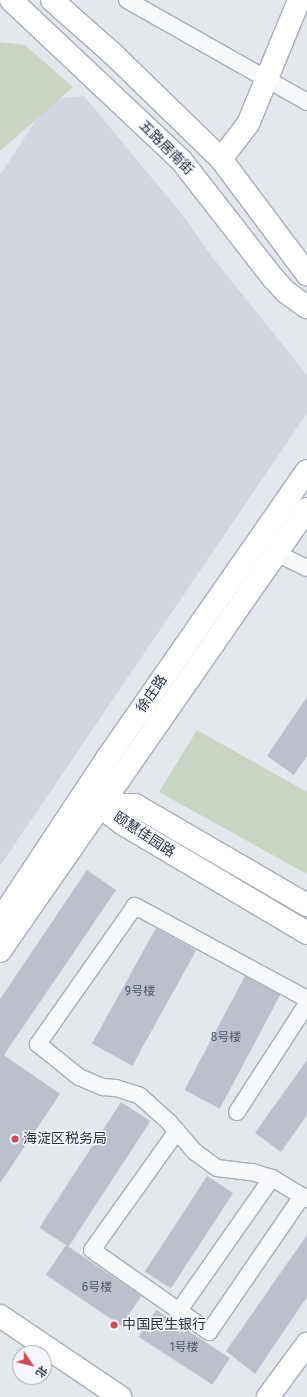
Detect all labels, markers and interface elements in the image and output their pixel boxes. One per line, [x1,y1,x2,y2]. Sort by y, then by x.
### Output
street label: 五路居南街 [135,117,197,179]
street label: 徐庄路 [133,672,171,716]
street label: 颐慧佳园路 [110,809,178,861]
house number: 9号楼 [125,985,155,999]
house number: 8号楼 [211,1031,241,1045]
place label: 海淀区税务局 [23,1131,107,1147]
marker: 海淀区税务局 [10,1134,20,1144]
house number: 6号楼 [82,1281,112,1295]
place label: 中国民生银行 [122,1317,206,1333]
marker: 中国民生银行 [109,1320,119,1330]
house number: 1号楼 [169,1341,199,1355]
north arrow [12,1345,52,1385]
text: 北 [33,1363,50,1380]

